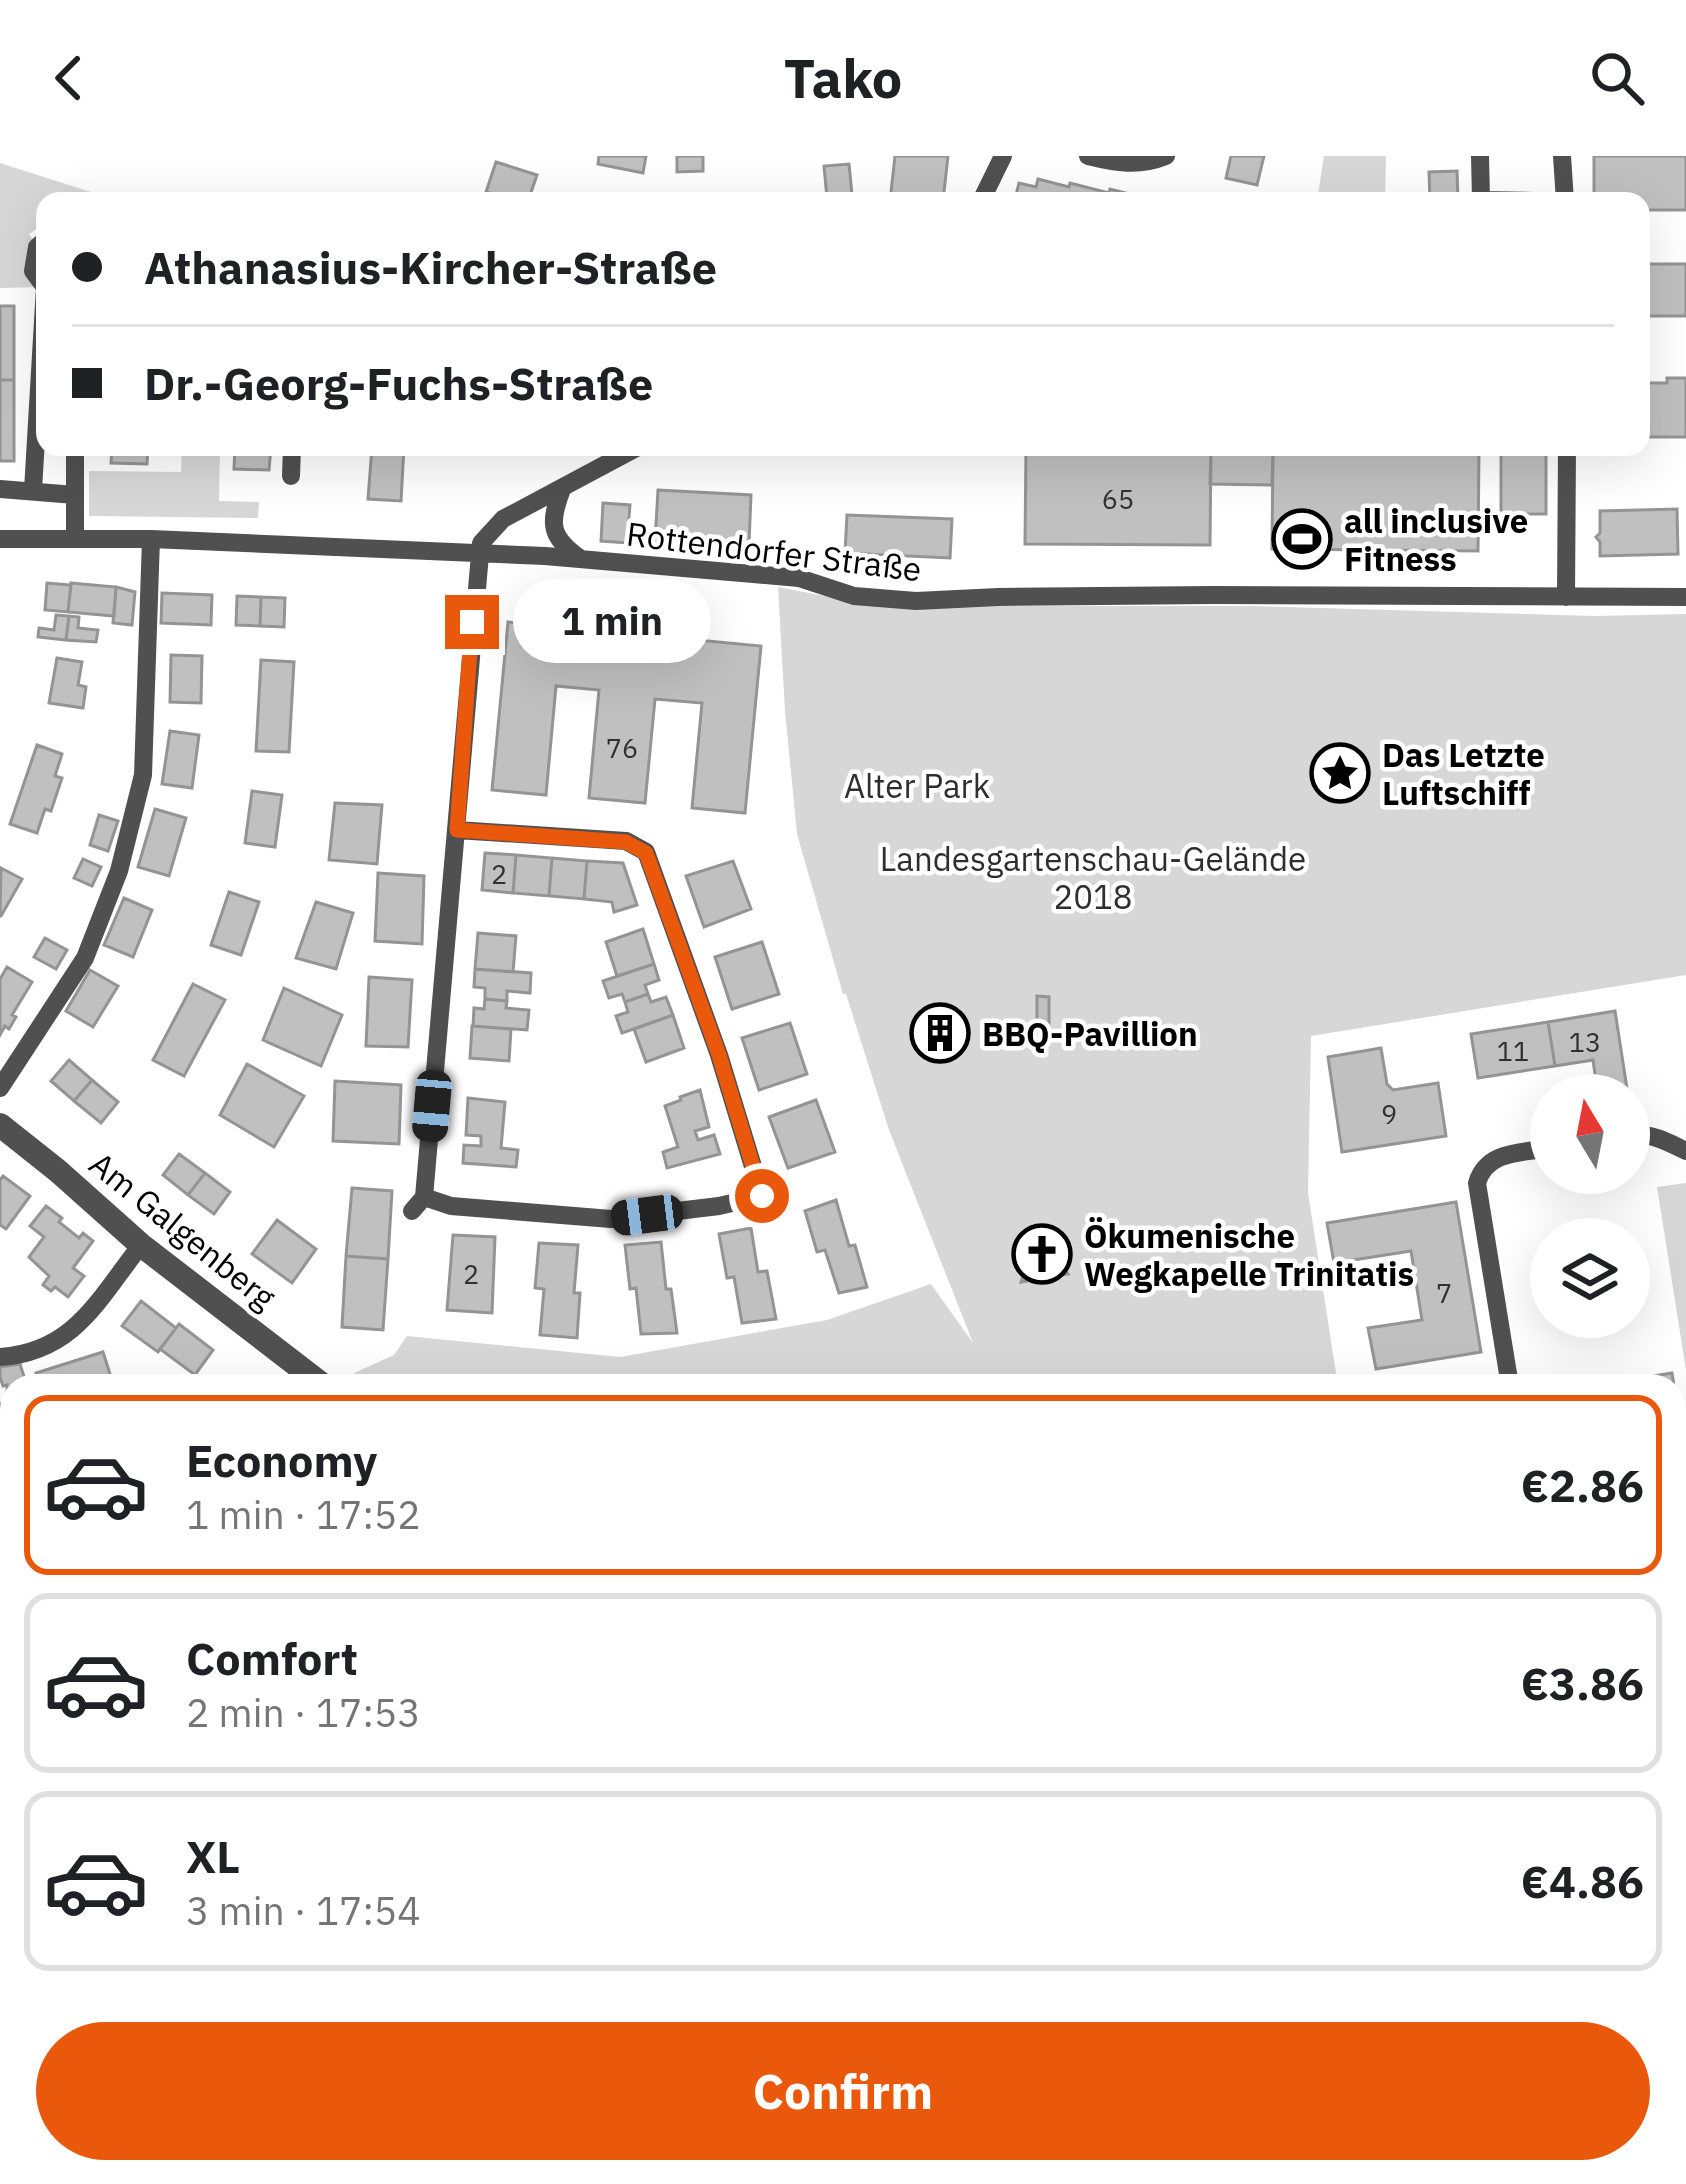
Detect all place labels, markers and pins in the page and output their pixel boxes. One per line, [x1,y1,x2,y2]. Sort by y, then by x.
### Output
place label: all inclusive Fitness [1344,499,1528,580]
sports icon: all inclusive Fitness [1271,508,1333,570]
place label: Das Letzte Luftschiff [1382,733,1545,814]
place icon: Das Letzte Luftschiff [1309,742,1371,804]
building icon: BBQ-Pavillion [909,1002,971,1064]
place label: BBQ-Pavillion [982,1012,1198,1055]
place label: Ökumenische Wegkapelle Trinitatis [1084,1214,1414,1295]
church icon: Ökumenische Wegkapelle Trinitatis [1011,1223,1073,1285]

